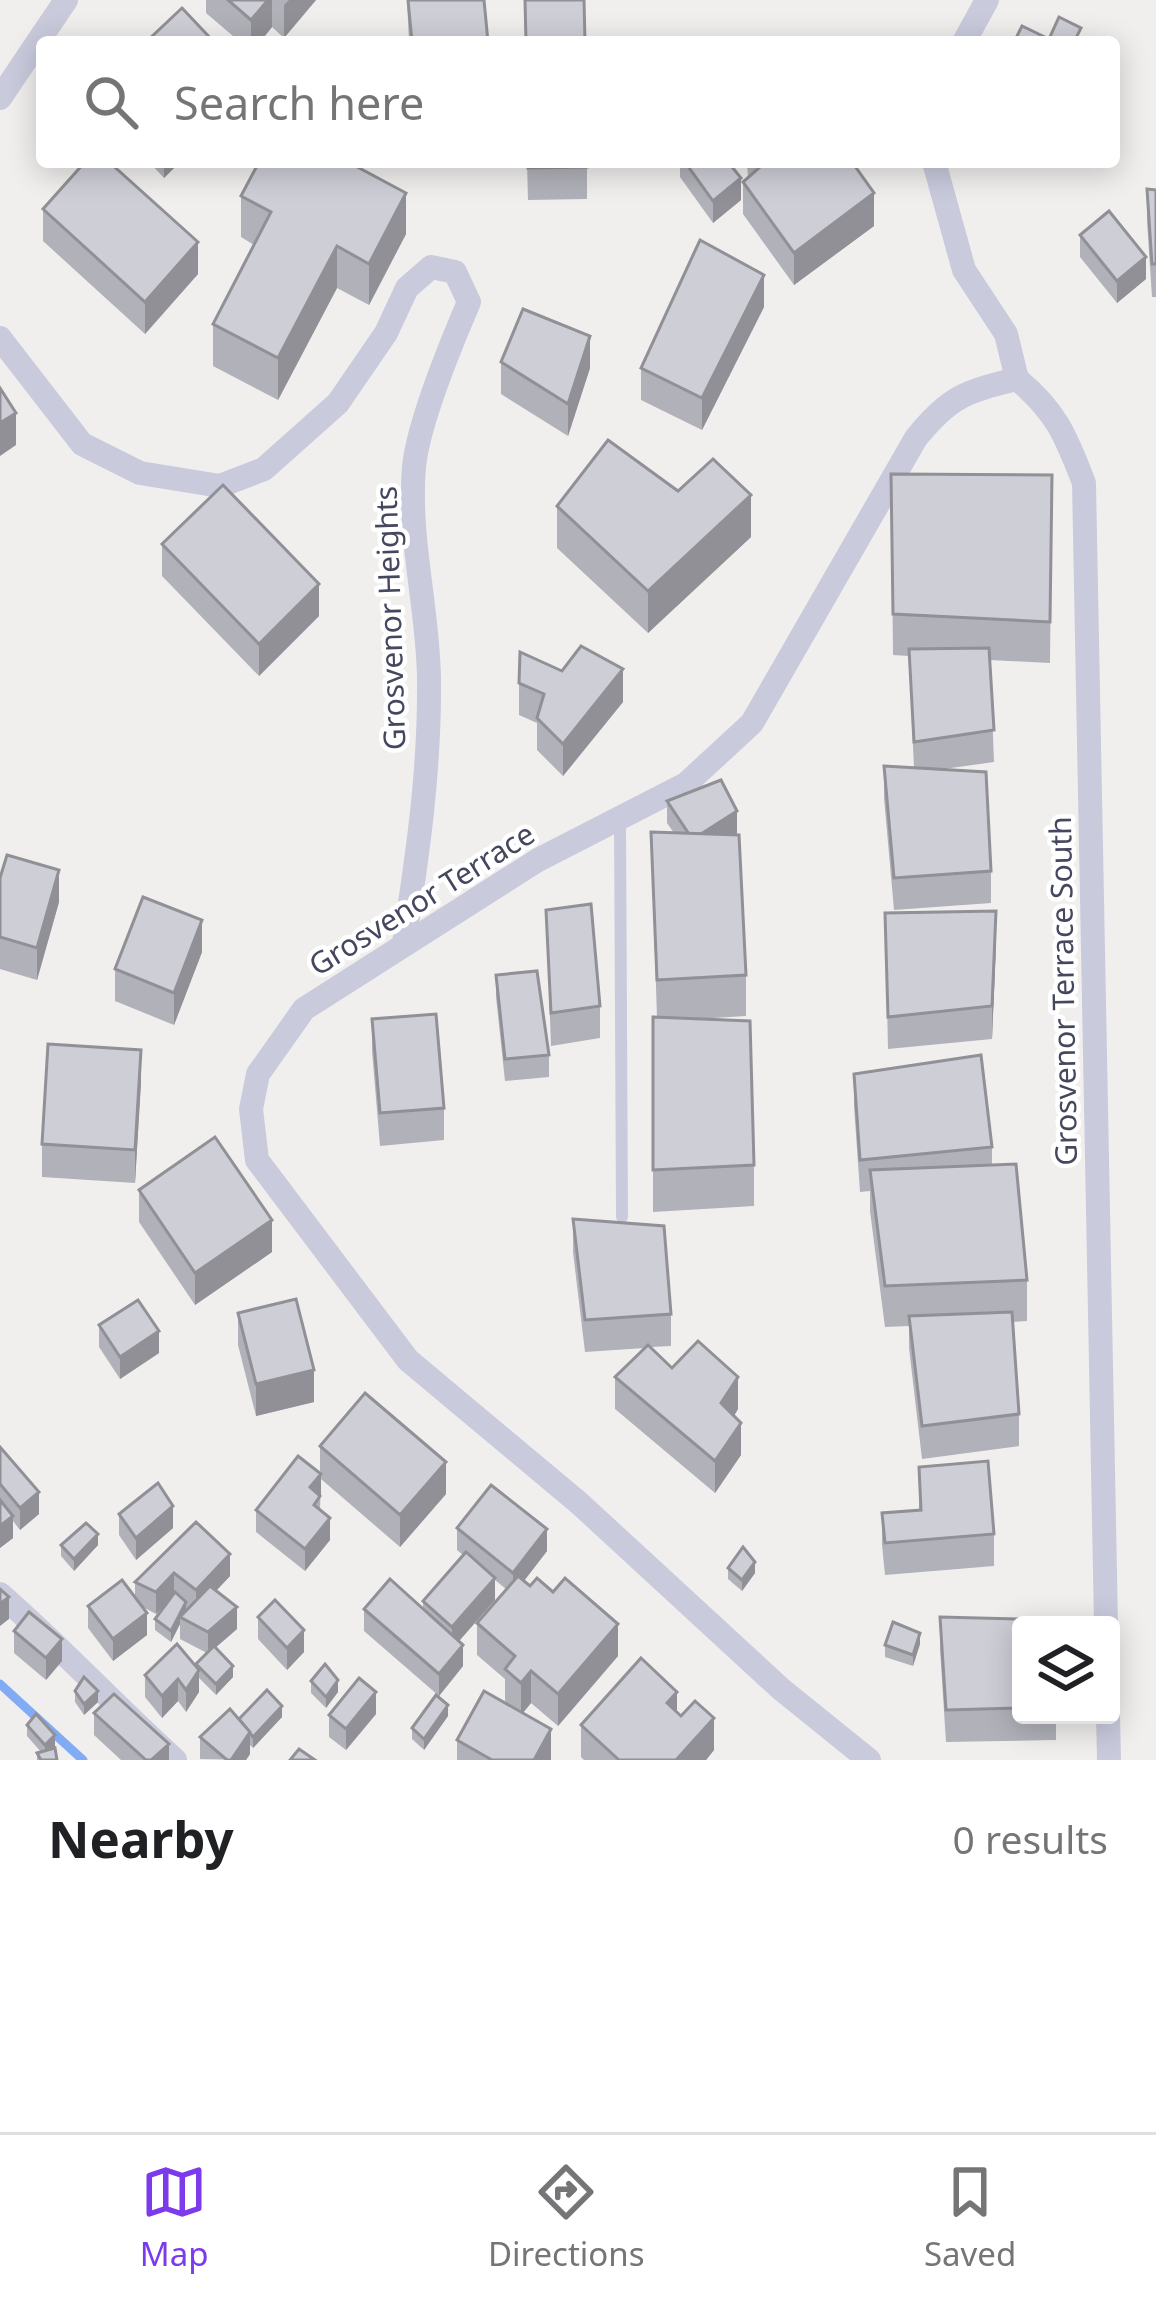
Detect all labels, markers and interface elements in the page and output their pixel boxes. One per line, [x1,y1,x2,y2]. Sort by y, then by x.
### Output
search box [36,36,1120,168]
icon: search [78,69,144,135]
text: Search here [174,72,424,133]
street label: Grosvenor Heights [364,485,415,751]
street label: Grosvenor Terrace [301,813,542,985]
street label: Grosvenor Terrace South [1039,816,1086,1166]
map controls [1012,1616,1120,1724]
button: layers [1012,1616,1120,1724]
text: Nearby [48,1803,234,1873]
text: 0 results [953,1812,1108,1865]
tab: Map [140,2159,208,2276]
tab: Directions [488,2159,645,2276]
tab: Saved [924,2159,1016,2276]

